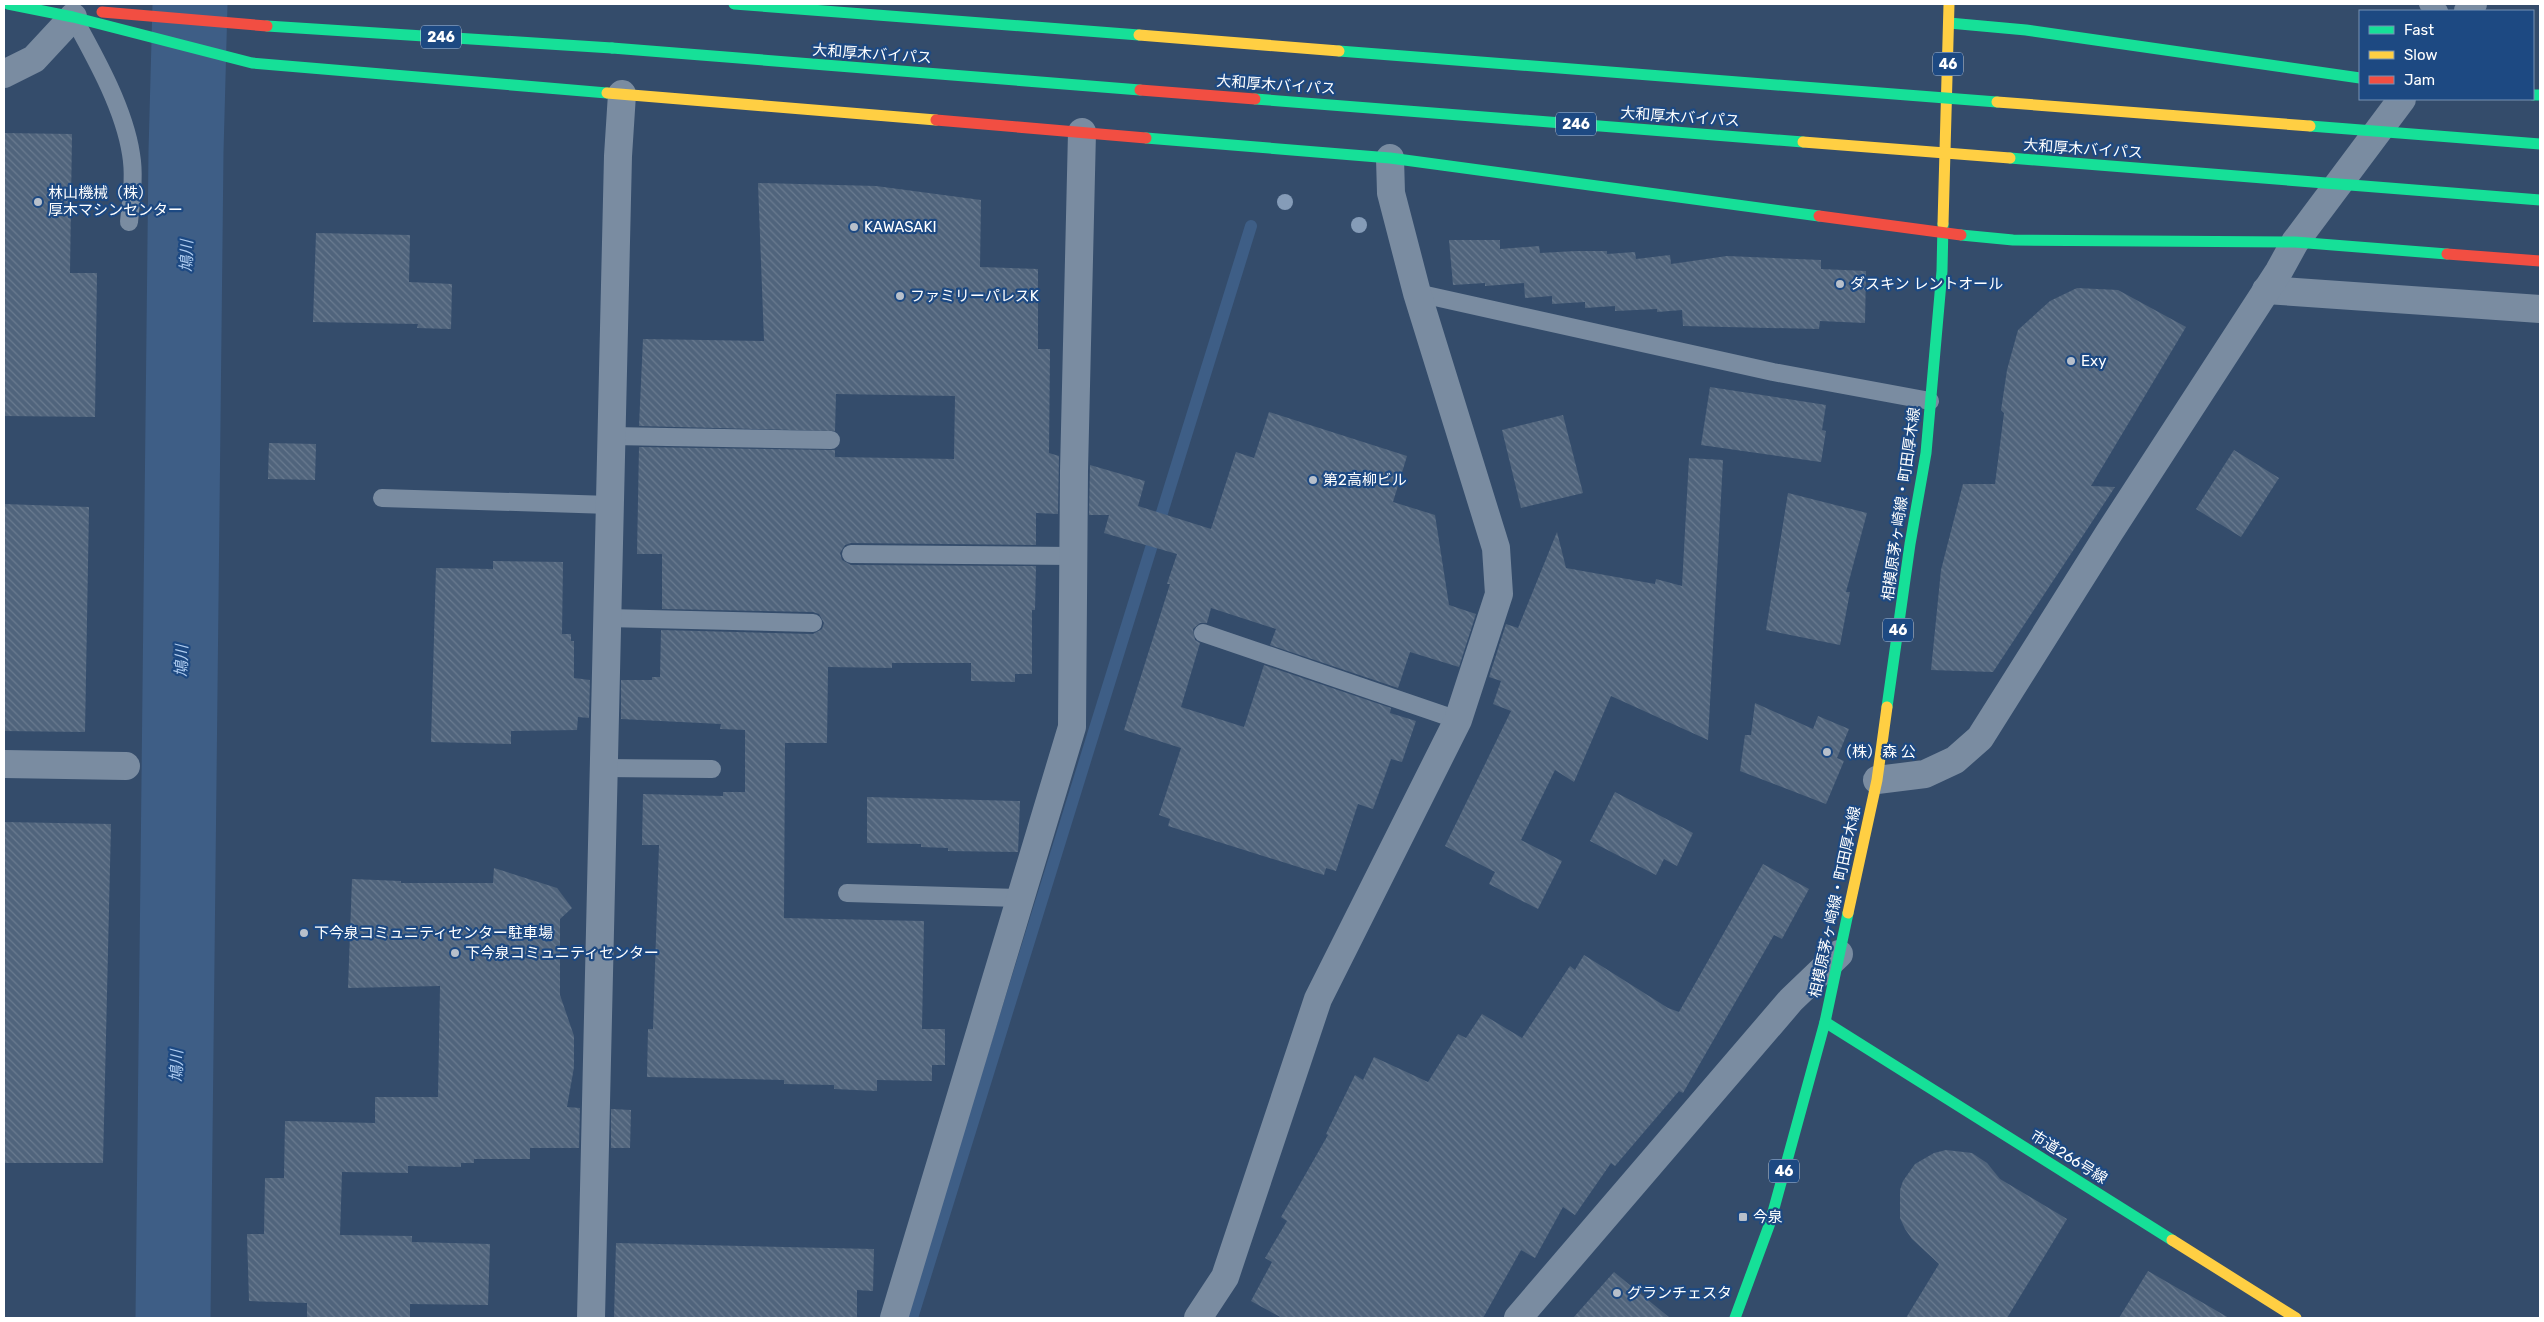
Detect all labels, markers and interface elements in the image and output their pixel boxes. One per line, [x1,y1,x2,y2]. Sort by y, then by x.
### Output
legend [2359,10,2534,100]
text: Fast [2404,21,2434,39]
road number: 246 [421,26,461,48]
street label: 大和厚木バイパス [812,41,932,67]
text: Slow [2404,46,2437,64]
road number: 46 [1933,52,1963,76]
text: Jam [2404,71,2435,89]
street label: 大和厚木バイパス [1216,72,1336,98]
street label: 大和厚木バイパス [1620,104,1740,130]
road number: 246 [1556,112,1596,136]
street label: 大和厚木バイパス [2023,136,2143,162]
place label: 林山機械（株） 厚木マシンセンター [48,184,183,219]
marker: 林山機械（株） 厚木マシンセンター [32,196,44,208]
place label: KAWASAKI [864,218,937,236]
marker: KAWASAKI [848,221,860,233]
water label: 鳩川 [177,238,196,272]
place label: ダスキン レントオール [1850,275,2003,293]
marker: ダスキン レントオール [1834,278,1846,290]
place label: ファミリーパレスK [910,287,1039,305]
marker: ファミリーパレスK [894,290,906,302]
place label: Exy [2081,352,2106,370]
marker: Exy [2065,355,2077,367]
street label: 相模原茅ヶ崎線・町田厚木線 [1879,406,1923,602]
place label: 第2高柳ビル [1323,471,1407,489]
marker: 第2高柳ビル [1307,474,1319,486]
road number: 46 [1883,618,1913,642]
water label: 鳩川 [172,643,191,677]
place label: （株）森 公 [1837,743,1916,761]
marker: （株）森 公 [1821,746,1833,758]
street label: 相模原茅ヶ崎線・町田厚木線 [1806,805,1864,999]
place label: 下今泉コミュニティセンター駐車場 [314,924,553,942]
marker: 下今泉コミュニティセンター駐車場 [298,927,310,939]
place label: 下今泉コミュニティセンター [465,944,659,962]
marker: 下今泉コミュニティセンター [449,947,461,959]
water label: 鳩川 [167,1048,186,1082]
street label: 市道266号線 [2027,1126,2111,1188]
road number: 46 [1769,1160,1799,1182]
place label: 今泉 [1753,1208,1783,1226]
marker: 今泉 [1737,1211,1749,1223]
place label: グランチェスタ [1627,1284,1732,1302]
marker: グランチェスタ [1611,1287,1623,1299]

